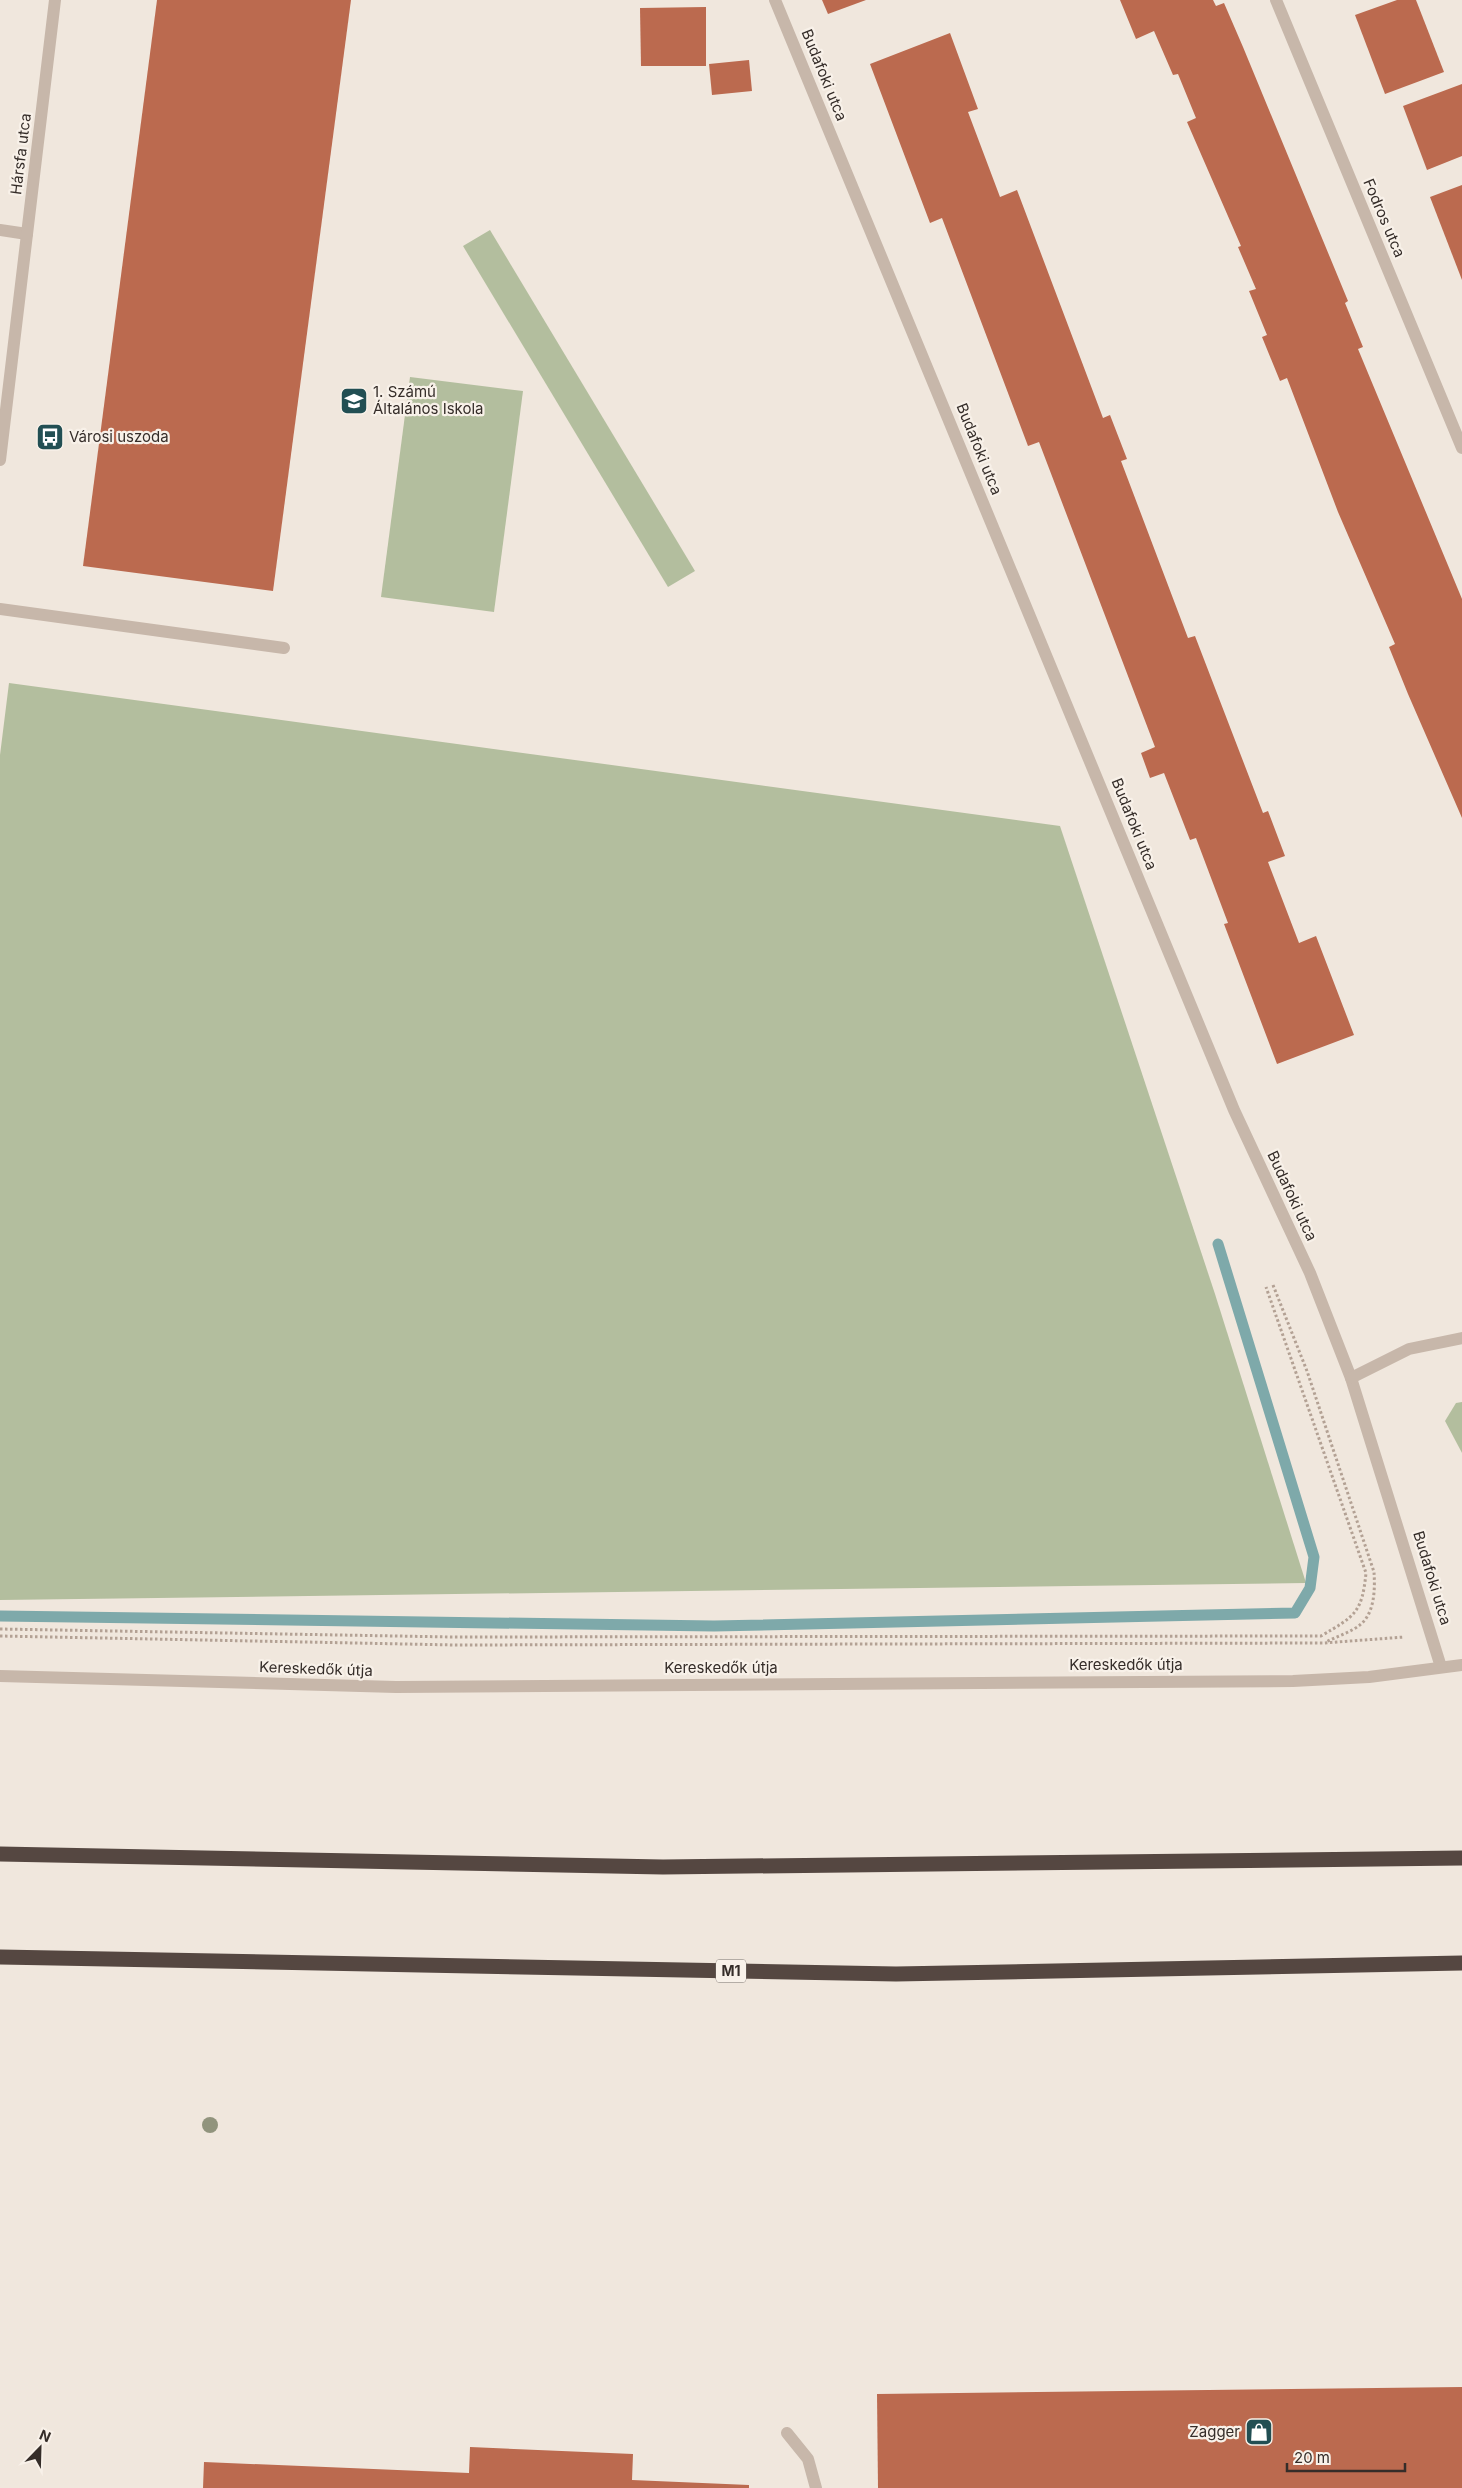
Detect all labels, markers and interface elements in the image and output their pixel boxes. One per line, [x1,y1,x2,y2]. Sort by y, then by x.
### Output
street label: Budafoki utca [797,26,851,123]
street label: Hársfa utca [6,112,35,196]
street label: Fodros utca [1359,176,1410,260]
place label: 1. Számú Általános Iskola [373,382,484,418]
school or university icon: 1. Számú Általános Iskola [339,386,369,416]
street label: Budafoki utca [952,400,1006,497]
bus stop icon: Városi uszoda [35,422,65,452]
place label: Városi uszoda [69,427,169,446]
street label: Budafoki utca [1107,775,1161,872]
street label: Budafoki utca [1263,1148,1322,1244]
street label: Budafoki utca [1409,1529,1456,1627]
street label: Kereskedők útja [1069,1655,1183,1674]
street label: Kereskedők útja [259,1657,373,1680]
street label: Kereskedők útja [664,1658,778,1677]
road number: M1 [716,1960,746,1982]
shop icon: Zagger [1244,2417,1274,2447]
place label: Zagger [1189,2422,1240,2441]
north arrow [15,2423,65,2473]
text: N [37,2426,54,2445]
scale bar [1287,2440,1404,2472]
text: 20 m [1294,2448,1330,2467]

